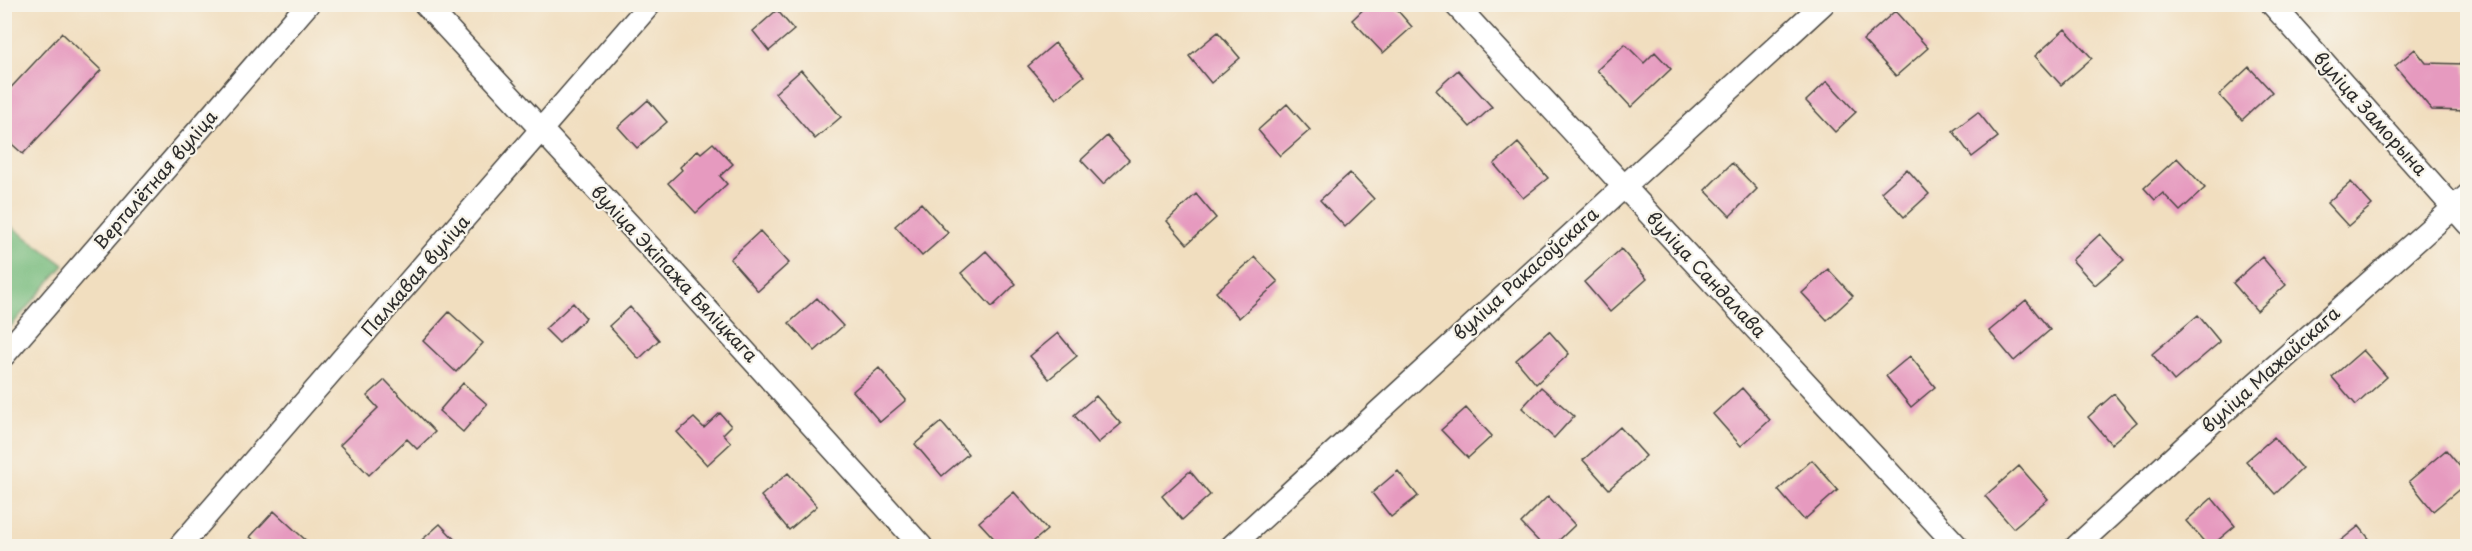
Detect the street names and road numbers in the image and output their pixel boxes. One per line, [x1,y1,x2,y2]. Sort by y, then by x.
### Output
street label: вуліца Заморына [2308,45,2435,182]
street label: Верталётная вуліца [87,103,223,255]
street label: вуліца Экіпажа Бяліцкага [585,178,765,368]
street label: вуліца Ракасоўскага [1446,200,1604,346]
street label: вуліца Сандалава [1641,204,1774,344]
street label: Палкавая вуліца [354,208,475,342]
street label: вуліца Мажайскага [2195,299,2346,439]

